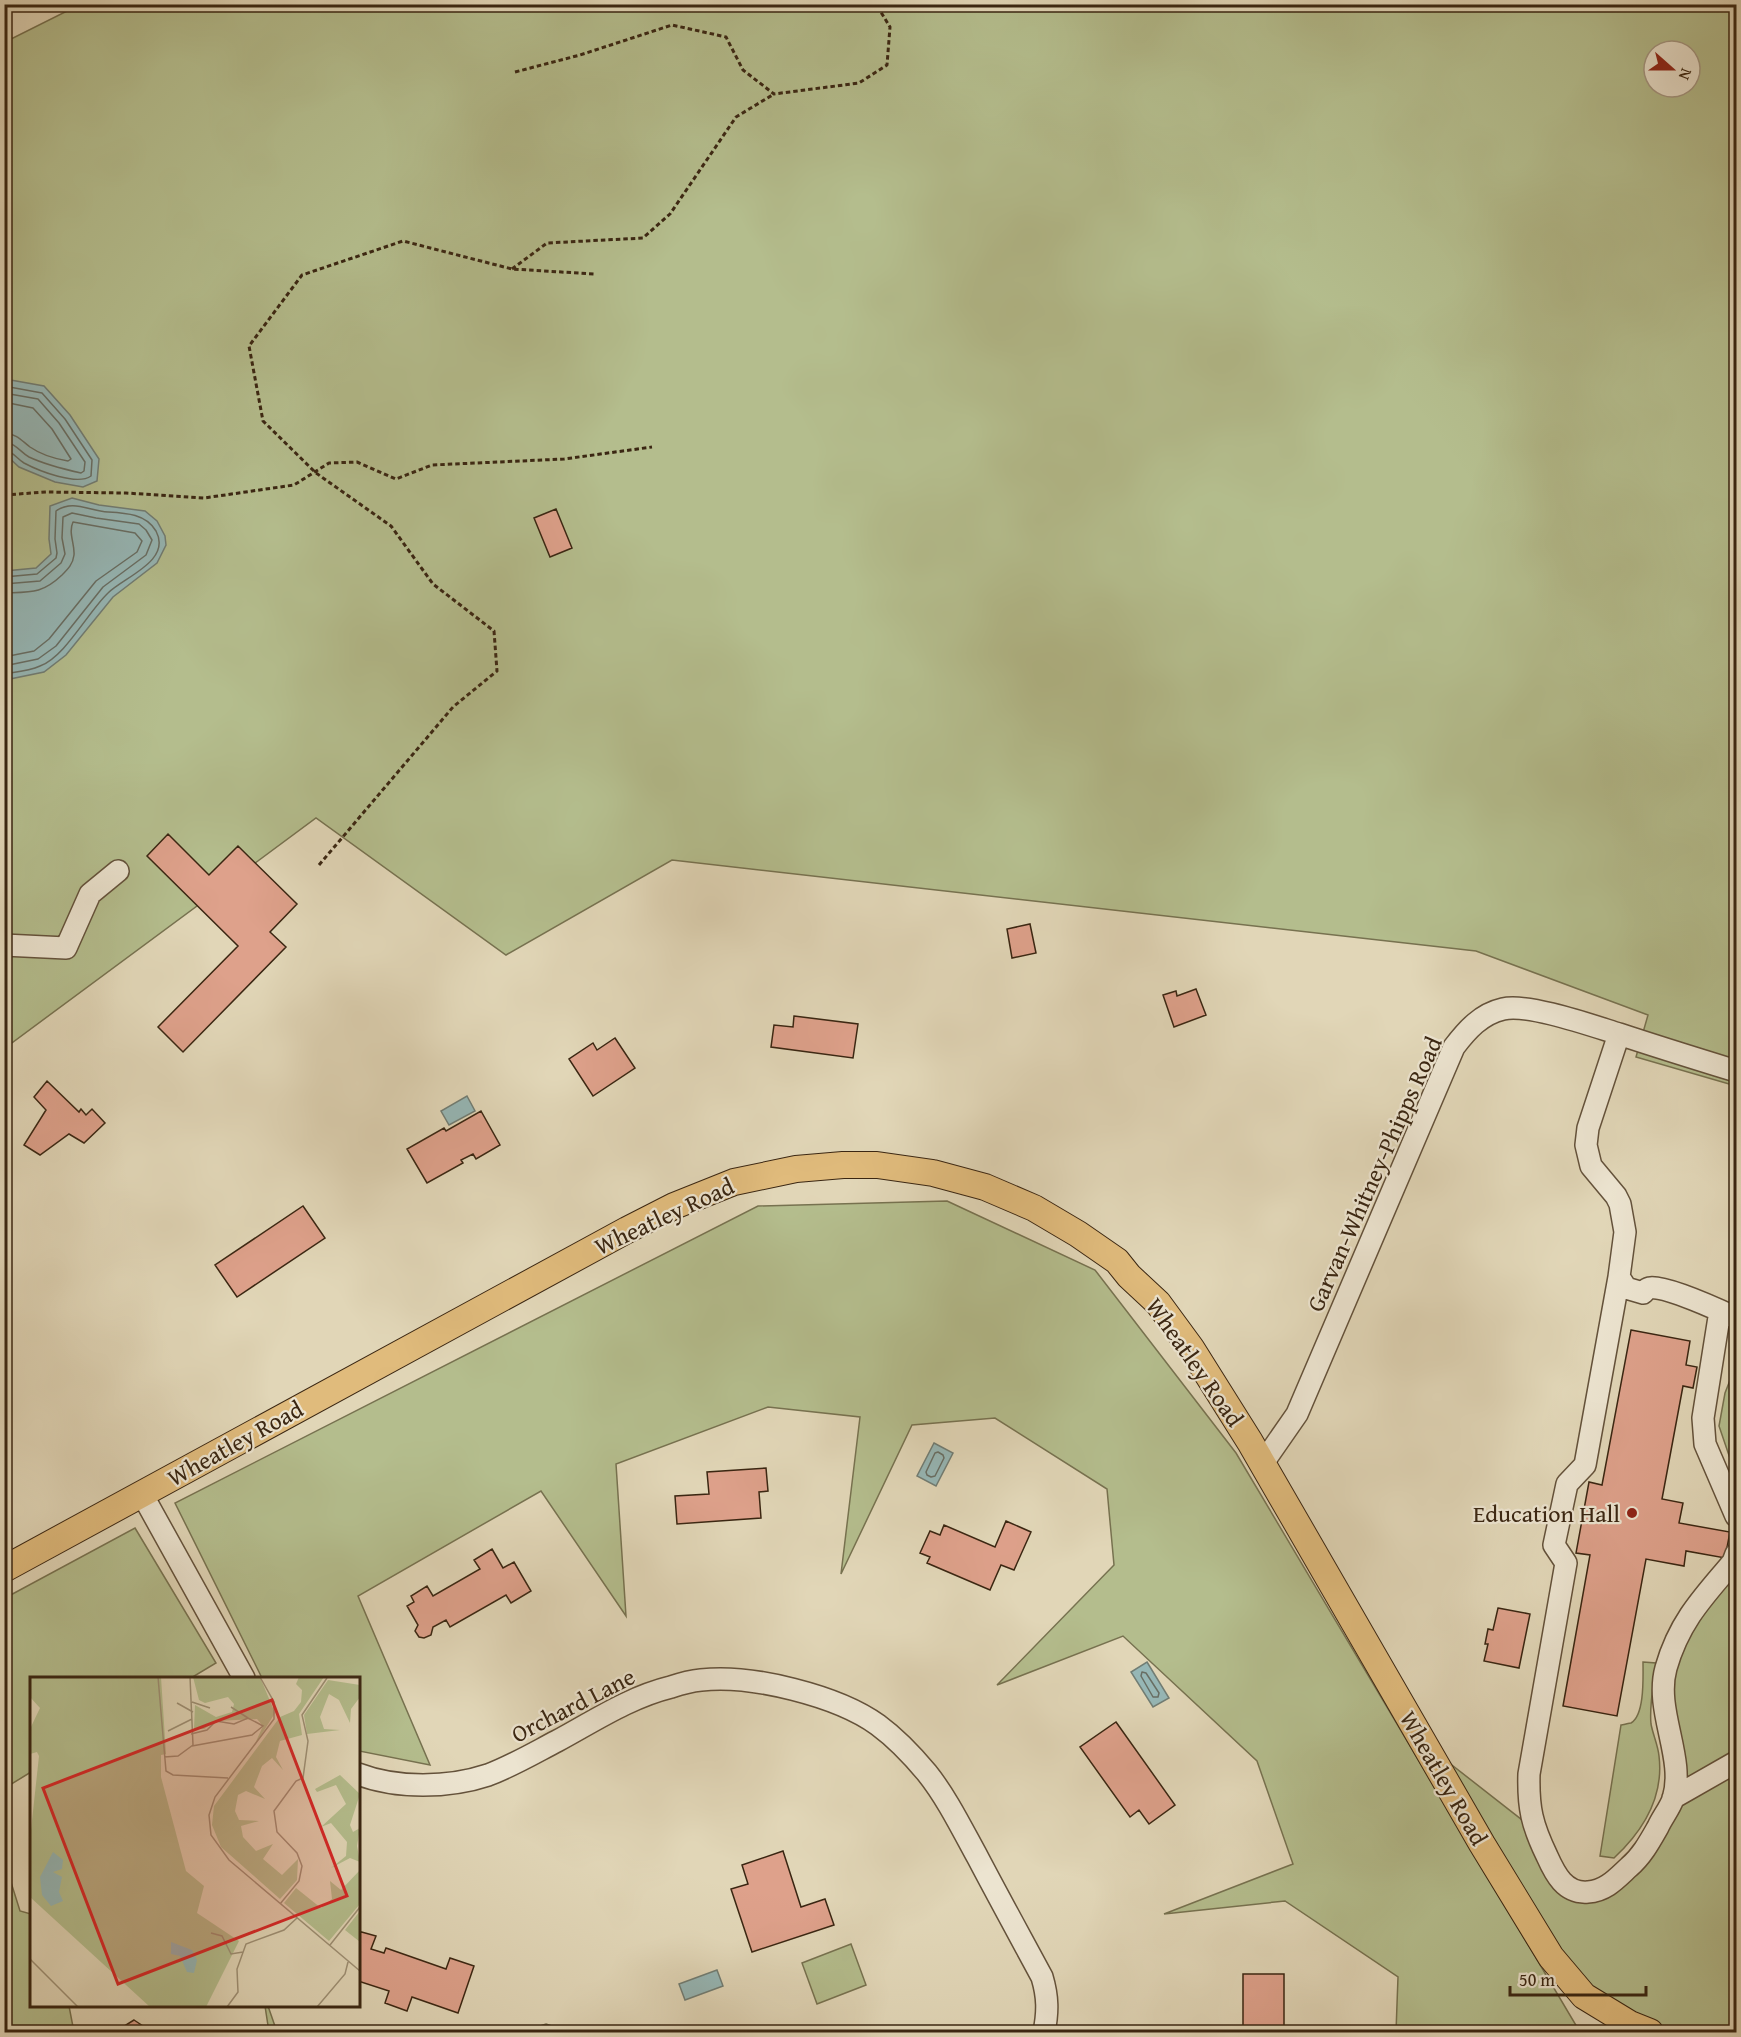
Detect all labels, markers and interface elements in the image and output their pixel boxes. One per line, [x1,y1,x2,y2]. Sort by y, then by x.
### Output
north arrow [1642,39,1702,99]
text: N [1673,65,1699,84]
street label: Garvan-Whitney-Phipps Road [1297,1031,1451,1317]
street label: Wheatley Road [588,1168,740,1264]
street label: Wheatley Road [1138,1290,1253,1434]
street label: Wheatley Road [161,1391,309,1495]
place label: Education Hall [1473,1496,1620,1531]
marker: Education Hall [1625,1506,1639,1520]
street label: Orchard Lane [505,1659,641,1751]
inset map [30,1677,360,2007]
street label: Wheatley Road [1391,1704,1497,1852]
scale bar [1510,1959,1646,1997]
text: 50 m [1519,1966,1555,1993]

